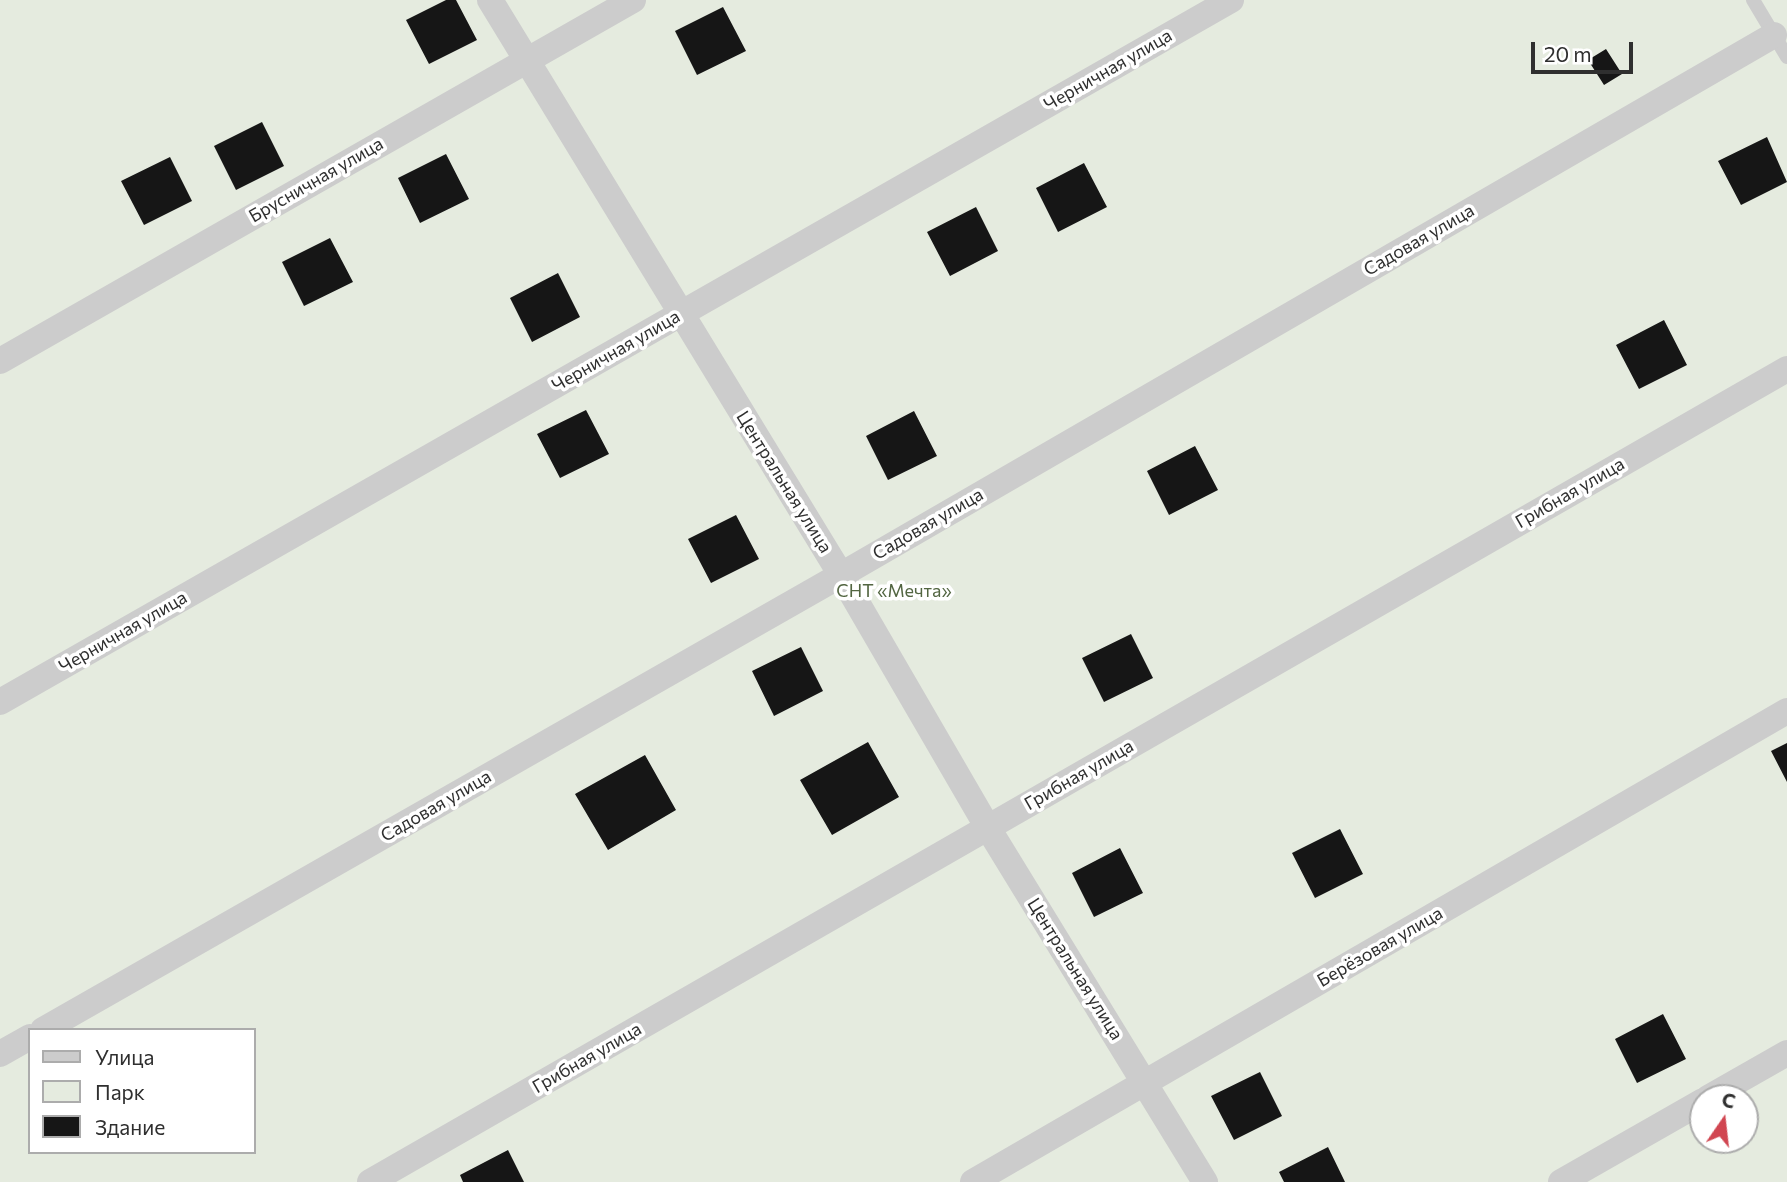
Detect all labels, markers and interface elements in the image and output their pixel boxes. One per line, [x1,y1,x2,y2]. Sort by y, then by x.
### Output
street label: Черничная улица [1040,25,1176,115]
scale bar [1535,28,1636,72]
text: 20 m [1544,41,1592,66]
street label: Брусничная улица [245,133,387,227]
street label: Садовая улица [1360,200,1478,280]
street label: Черничная улица [548,306,684,396]
street label: Центральная улица [732,407,836,557]
street label: Грибная улица [1512,453,1628,533]
street label: Садовая улица [869,484,987,564]
park label: СНТ «Мечта» [836,580,952,602]
street label: Черничная улица [55,587,191,677]
street label: Грибная улица [1021,735,1137,815]
street label: Садовая улица [377,766,495,846]
street label: Центральная улица [1023,894,1127,1044]
street label: Берёзовая улица [1313,902,1447,992]
street label: Грибная улица [529,1018,645,1098]
legend [28,1028,256,1154]
text: Улица [95,1044,154,1069]
text: Парк [95,1079,145,1104]
north arrow [1689,1084,1759,1154]
text: С [1720,1087,1738,1113]
text: Здание [95,1114,165,1139]

